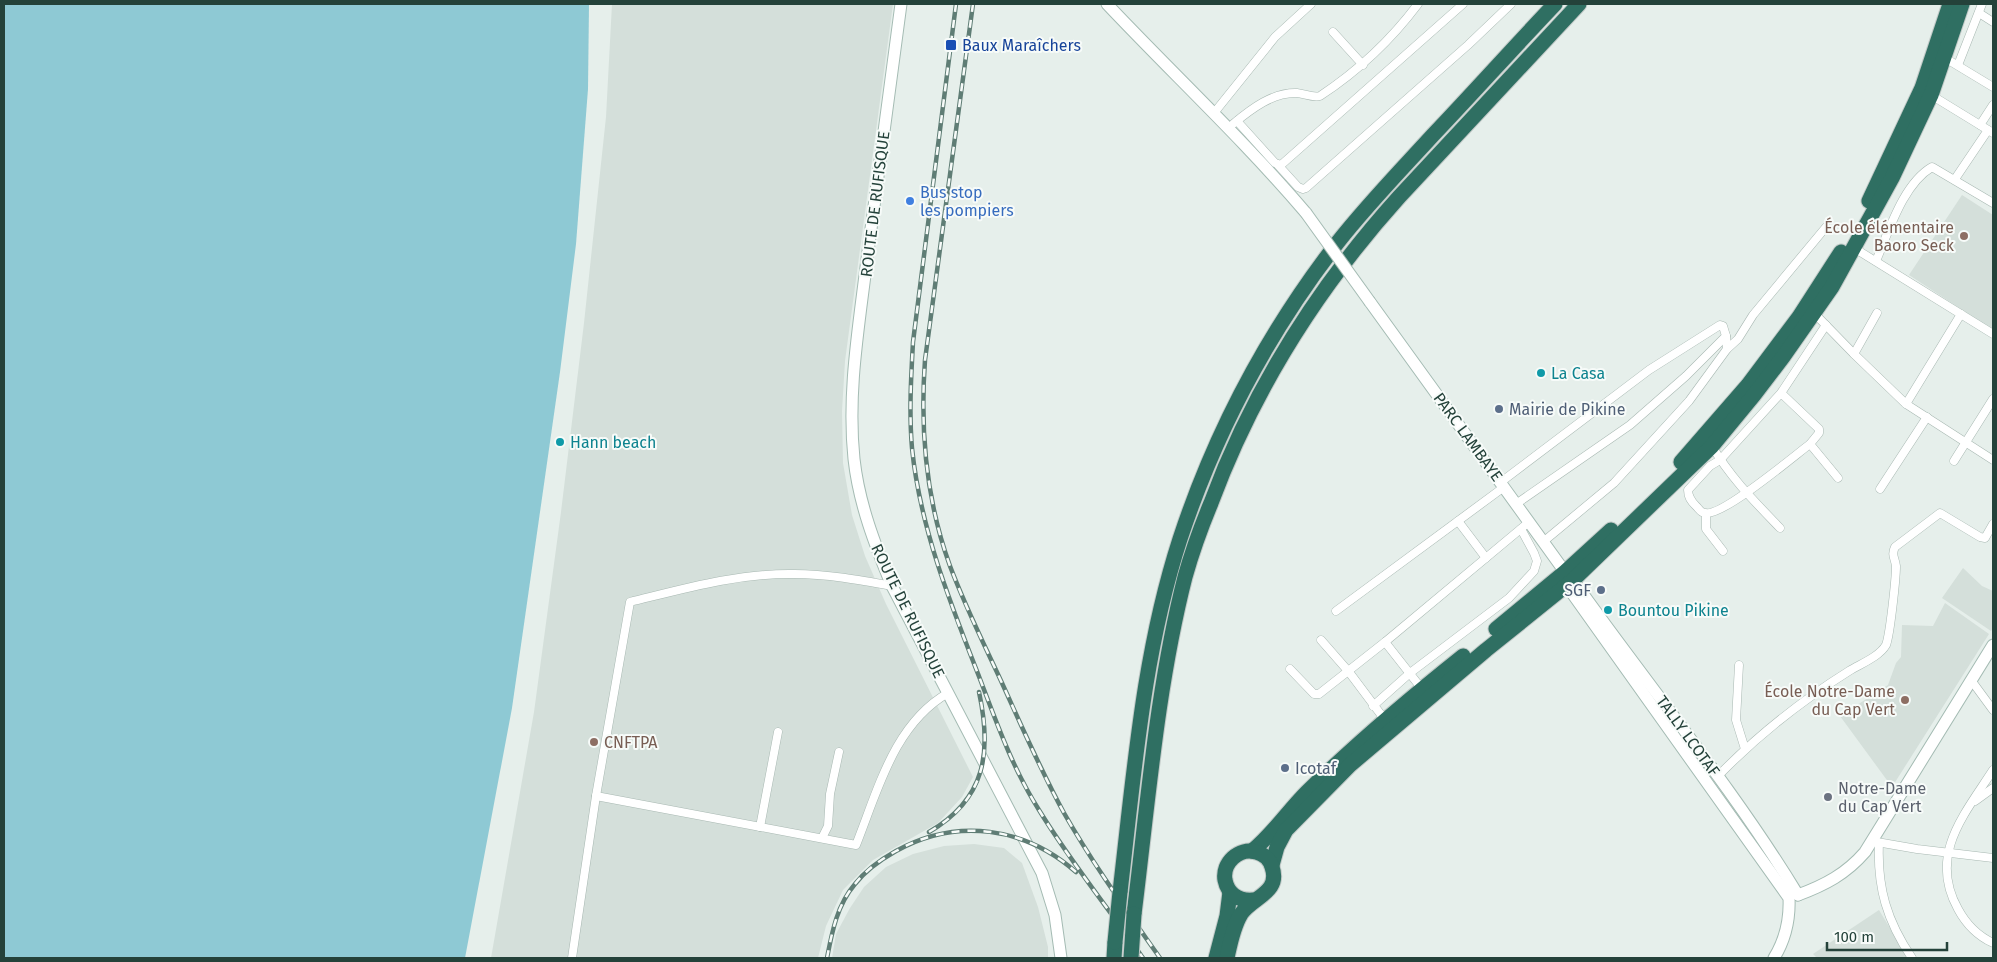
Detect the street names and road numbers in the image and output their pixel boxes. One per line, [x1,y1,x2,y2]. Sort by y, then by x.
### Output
street label: ROUTE DE RUFISQUE [857,130,893,278]
street label: PARC LAMBAYE [1429,389,1507,485]
street label: ROUTE DE RUFISQUE [867,541,949,681]
street label: TALLY LCOTAF [1652,692,1724,780]

